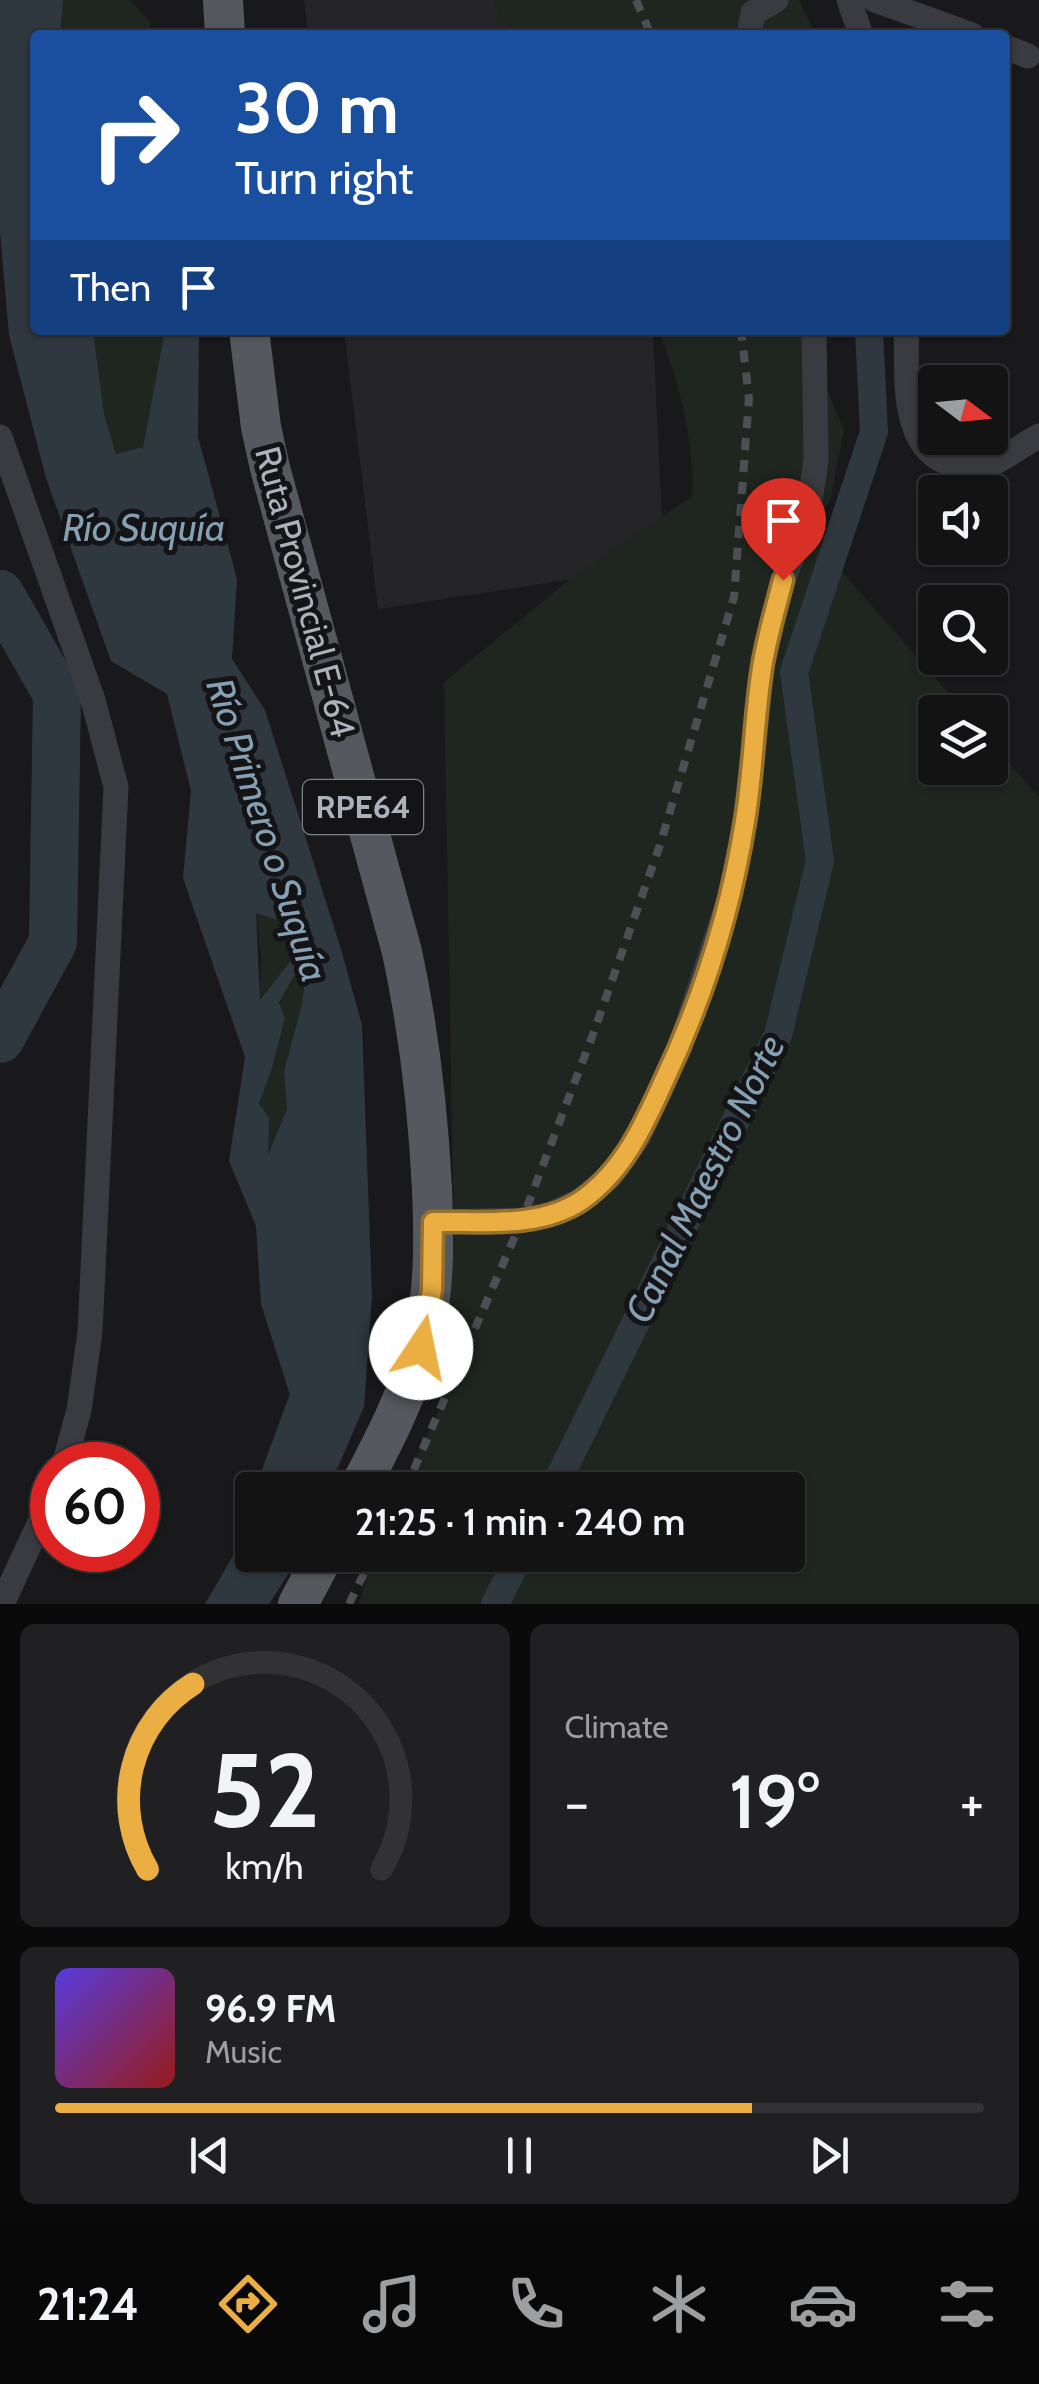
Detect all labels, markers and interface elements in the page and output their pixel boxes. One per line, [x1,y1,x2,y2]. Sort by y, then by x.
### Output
text: 30 m [235,65,399,151]
icon: right [70,70,200,200]
text: Turn right [235,151,414,205]
icon: arrive [171,260,226,315]
text: Then [70,264,151,311]
north arrow [918,365,1008,455]
map controls [918,365,1008,785]
street label: Ruta Provincial E-64 [246,442,365,742]
button: sound [918,475,1008,565]
pin [741,478,826,581]
icon: arrive [756,493,811,548]
water label: Río Suquía [63,504,225,551]
button: search [918,585,1008,675]
water label: Río Primero o Suquía [196,672,339,988]
button: layers [918,695,1008,785]
road number: RPE64 [303,780,423,834]
water label: Canal Maestro Norte [615,1027,794,1330]
position arrow [369,1296,473,1400]
speed limit sign: 60 [30,1442,160,1572]
text: 21:25 · 1 min · 240 m [355,1498,685,1545]
text: Climate [565,1707,669,1746]
text: 52 [209,1727,320,1853]
text: 19° [729,1756,820,1847]
text: − [565,1769,589,1836]
text: + [960,1769,984,1836]
text: km/h [226,1845,304,1888]
text: 96.9 FM [205,1985,336,2032]
text: Music [205,2032,282,2071]
icon: previous [182,2128,237,2183]
icon: pause [492,2128,547,2183]
icon: next [802,2128,857,2183]
icon: directions [213,2269,283,2339]
icon: music [357,2269,427,2339]
icon: phone [501,2269,571,2339]
icon: climate [644,2269,714,2339]
icon: car [788,2269,858,2339]
icon: filters [932,2269,1002,2339]
text: 21:24 [37,2277,139,2331]

